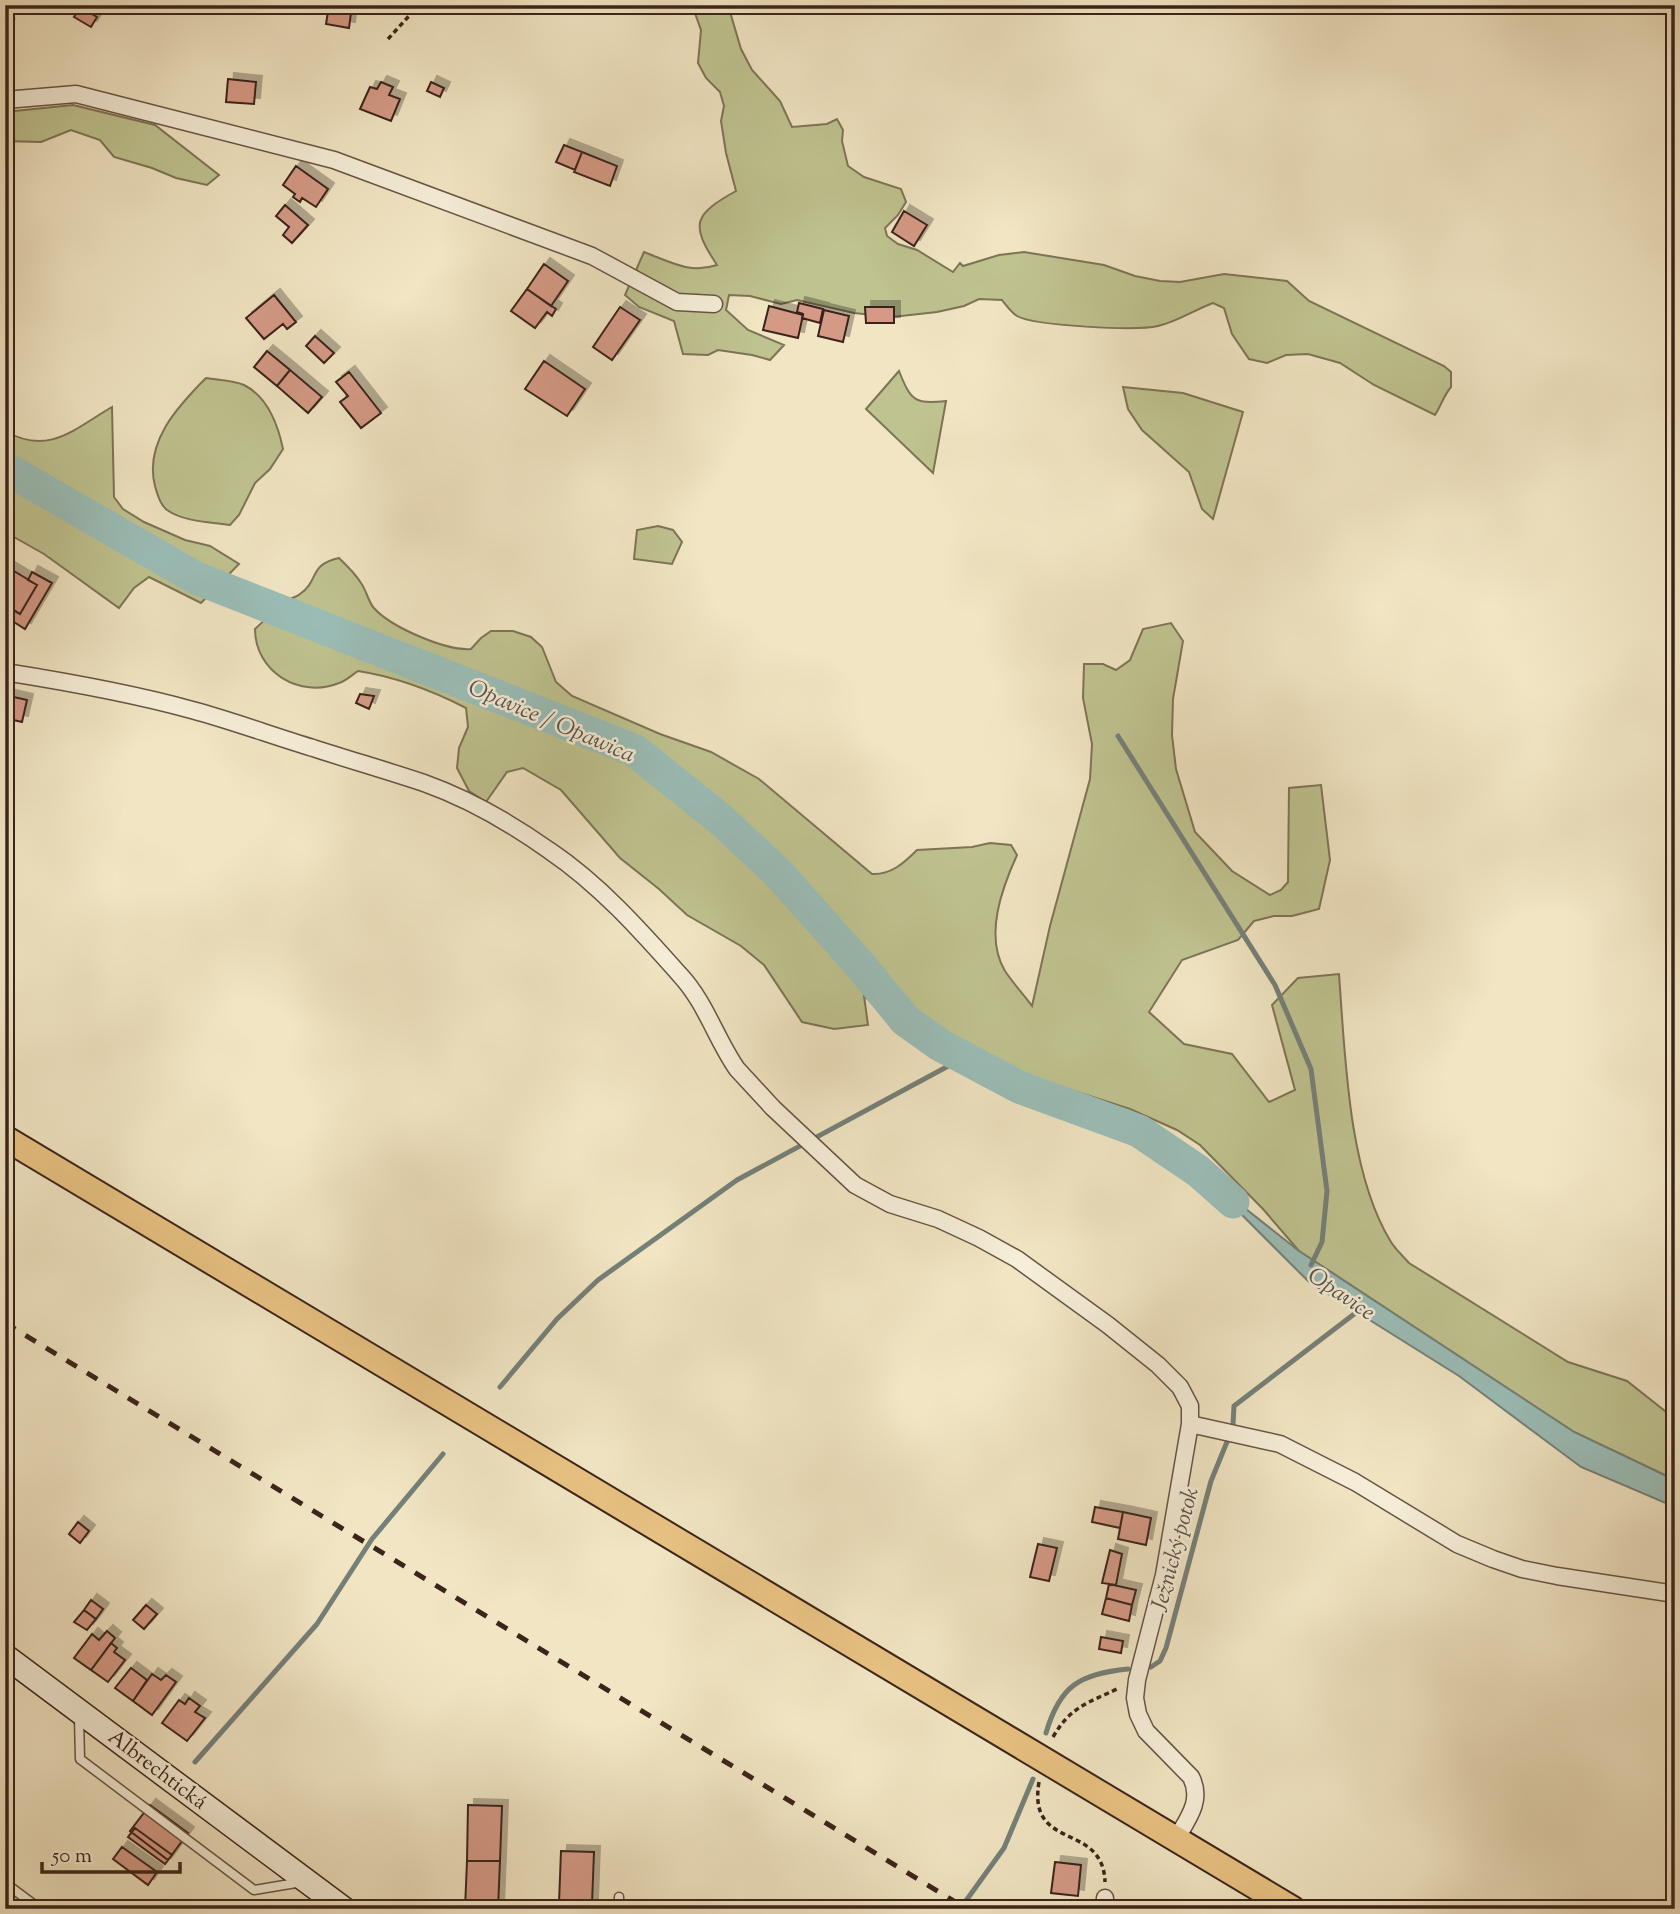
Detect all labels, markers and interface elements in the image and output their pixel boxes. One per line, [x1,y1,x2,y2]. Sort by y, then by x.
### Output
water label: Opavice / Opawica [462,672,640,772]
water label: Opavice [1300,1260,1381,1330]
water label: Ježnický potok [1144,1484,1209,1616]
street label: Albrechtická [101,1723,213,1818]
scale bar [42,1830,180,1874]
text: 50 m [51,1842,92,1872]

